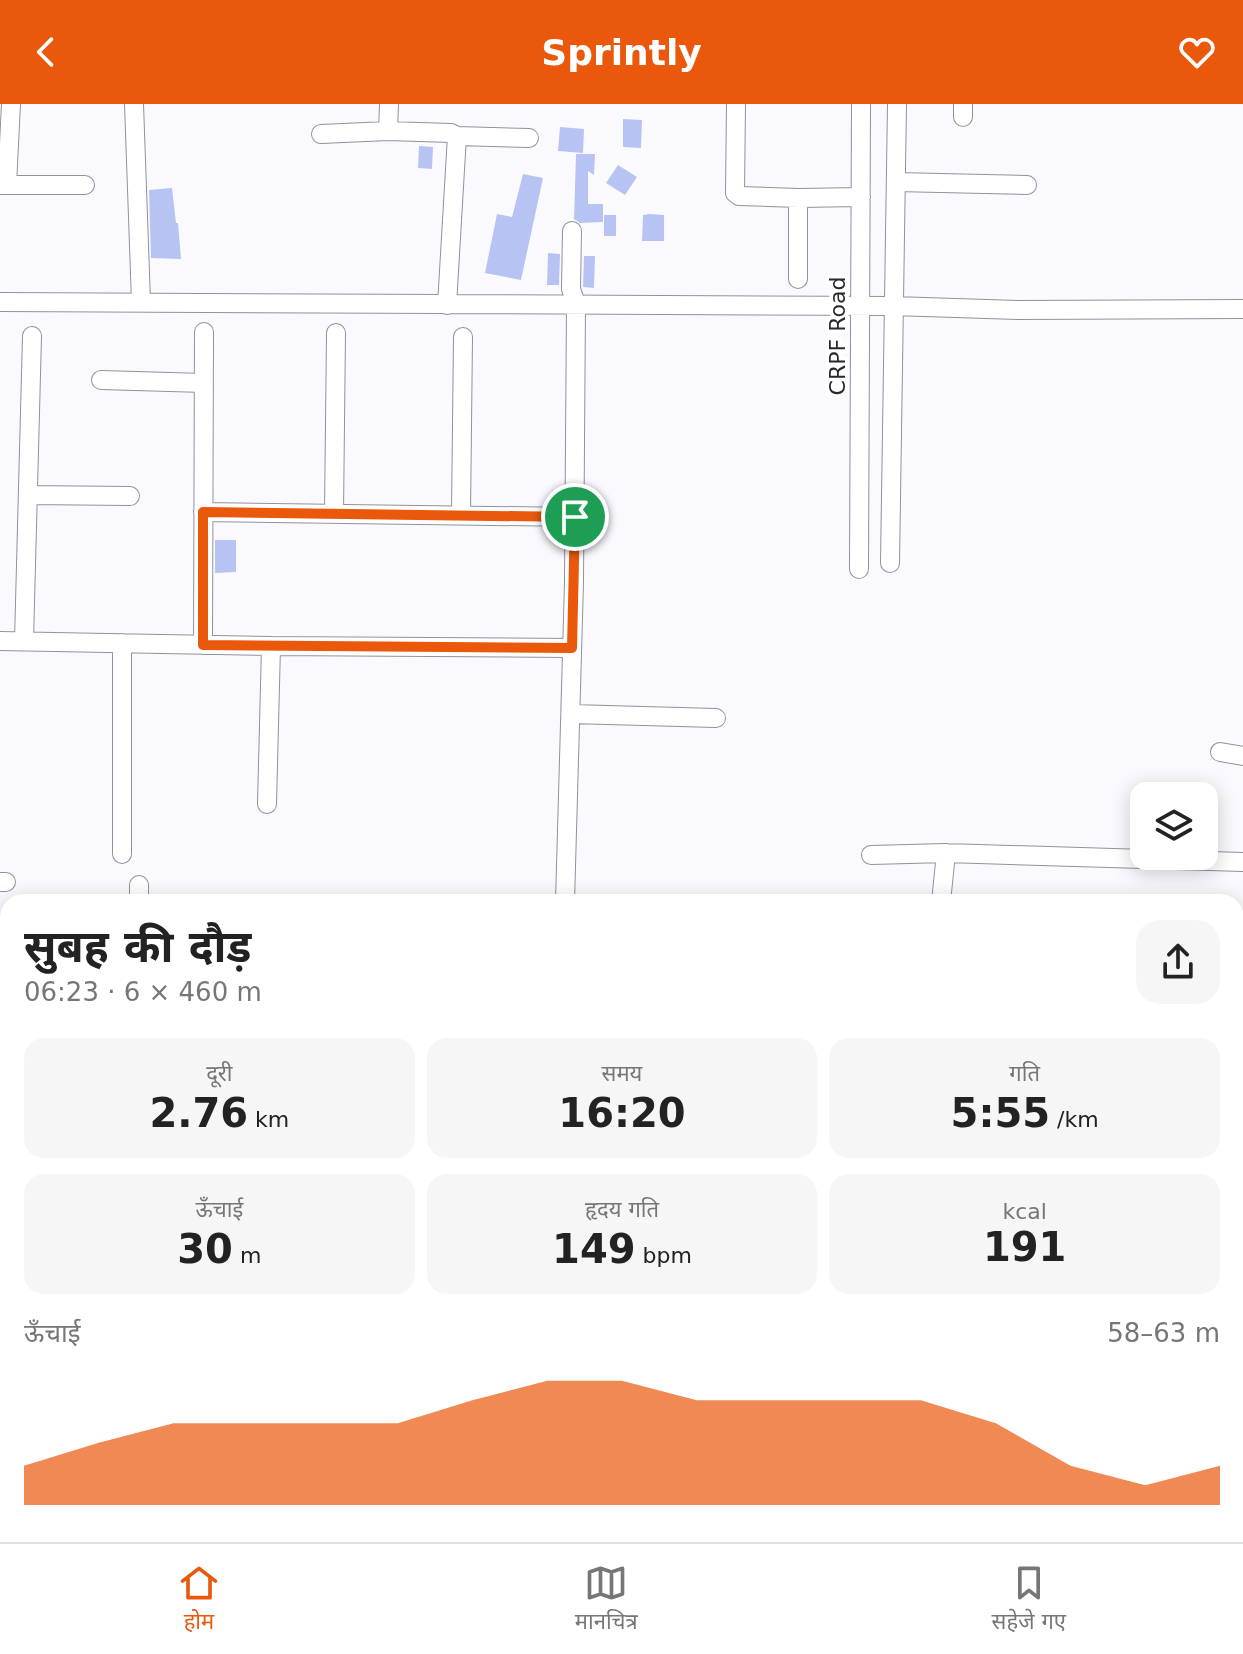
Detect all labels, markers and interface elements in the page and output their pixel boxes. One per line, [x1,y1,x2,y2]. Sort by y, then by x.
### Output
icon: back [24,30,68,74]
icon: heart [1175,30,1219,74]
text: Sprintly [541,32,702,73]
street label: CRPF Road [825,277,850,395]
pin [541,483,609,551]
icon: arrive [553,495,597,539]
map controls [1130,782,1218,870]
button: layers [1130,782,1218,870]
button: share [1136,920,1220,1004]
text: सुबह की दौड़ [24,921,251,972]
text: 06:23 · 6 × 460 m [24,977,262,1007]
text: दूरी [206,1061,233,1086]
text: समय [602,1061,642,1086]
text: गति [1009,1061,1040,1086]
text: 2.76 [149,1090,248,1136]
text: 16:20 [558,1090,686,1136]
text: 5:55 [951,1090,1050,1136]
text: km [248,1107,289,1132]
text: /km [1050,1107,1099,1132]
text: ऊँचाई [195,1197,243,1222]
text: हृदय गति [585,1197,659,1222]
text: kcal [1002,1199,1047,1224]
text: 191 [983,1224,1066,1270]
text: 30 [177,1226,233,1272]
text: 149 [552,1226,636,1272]
text: m [233,1243,261,1268]
text: bpm [636,1243,692,1268]
text: ऊँचाई [24,1318,80,1348]
text: 58–63 m [1107,1318,1220,1348]
tab: होम [177,1561,221,1638]
tab: मानचित्र [575,1561,638,1638]
tab: सहेजे गए [992,1561,1066,1638]

